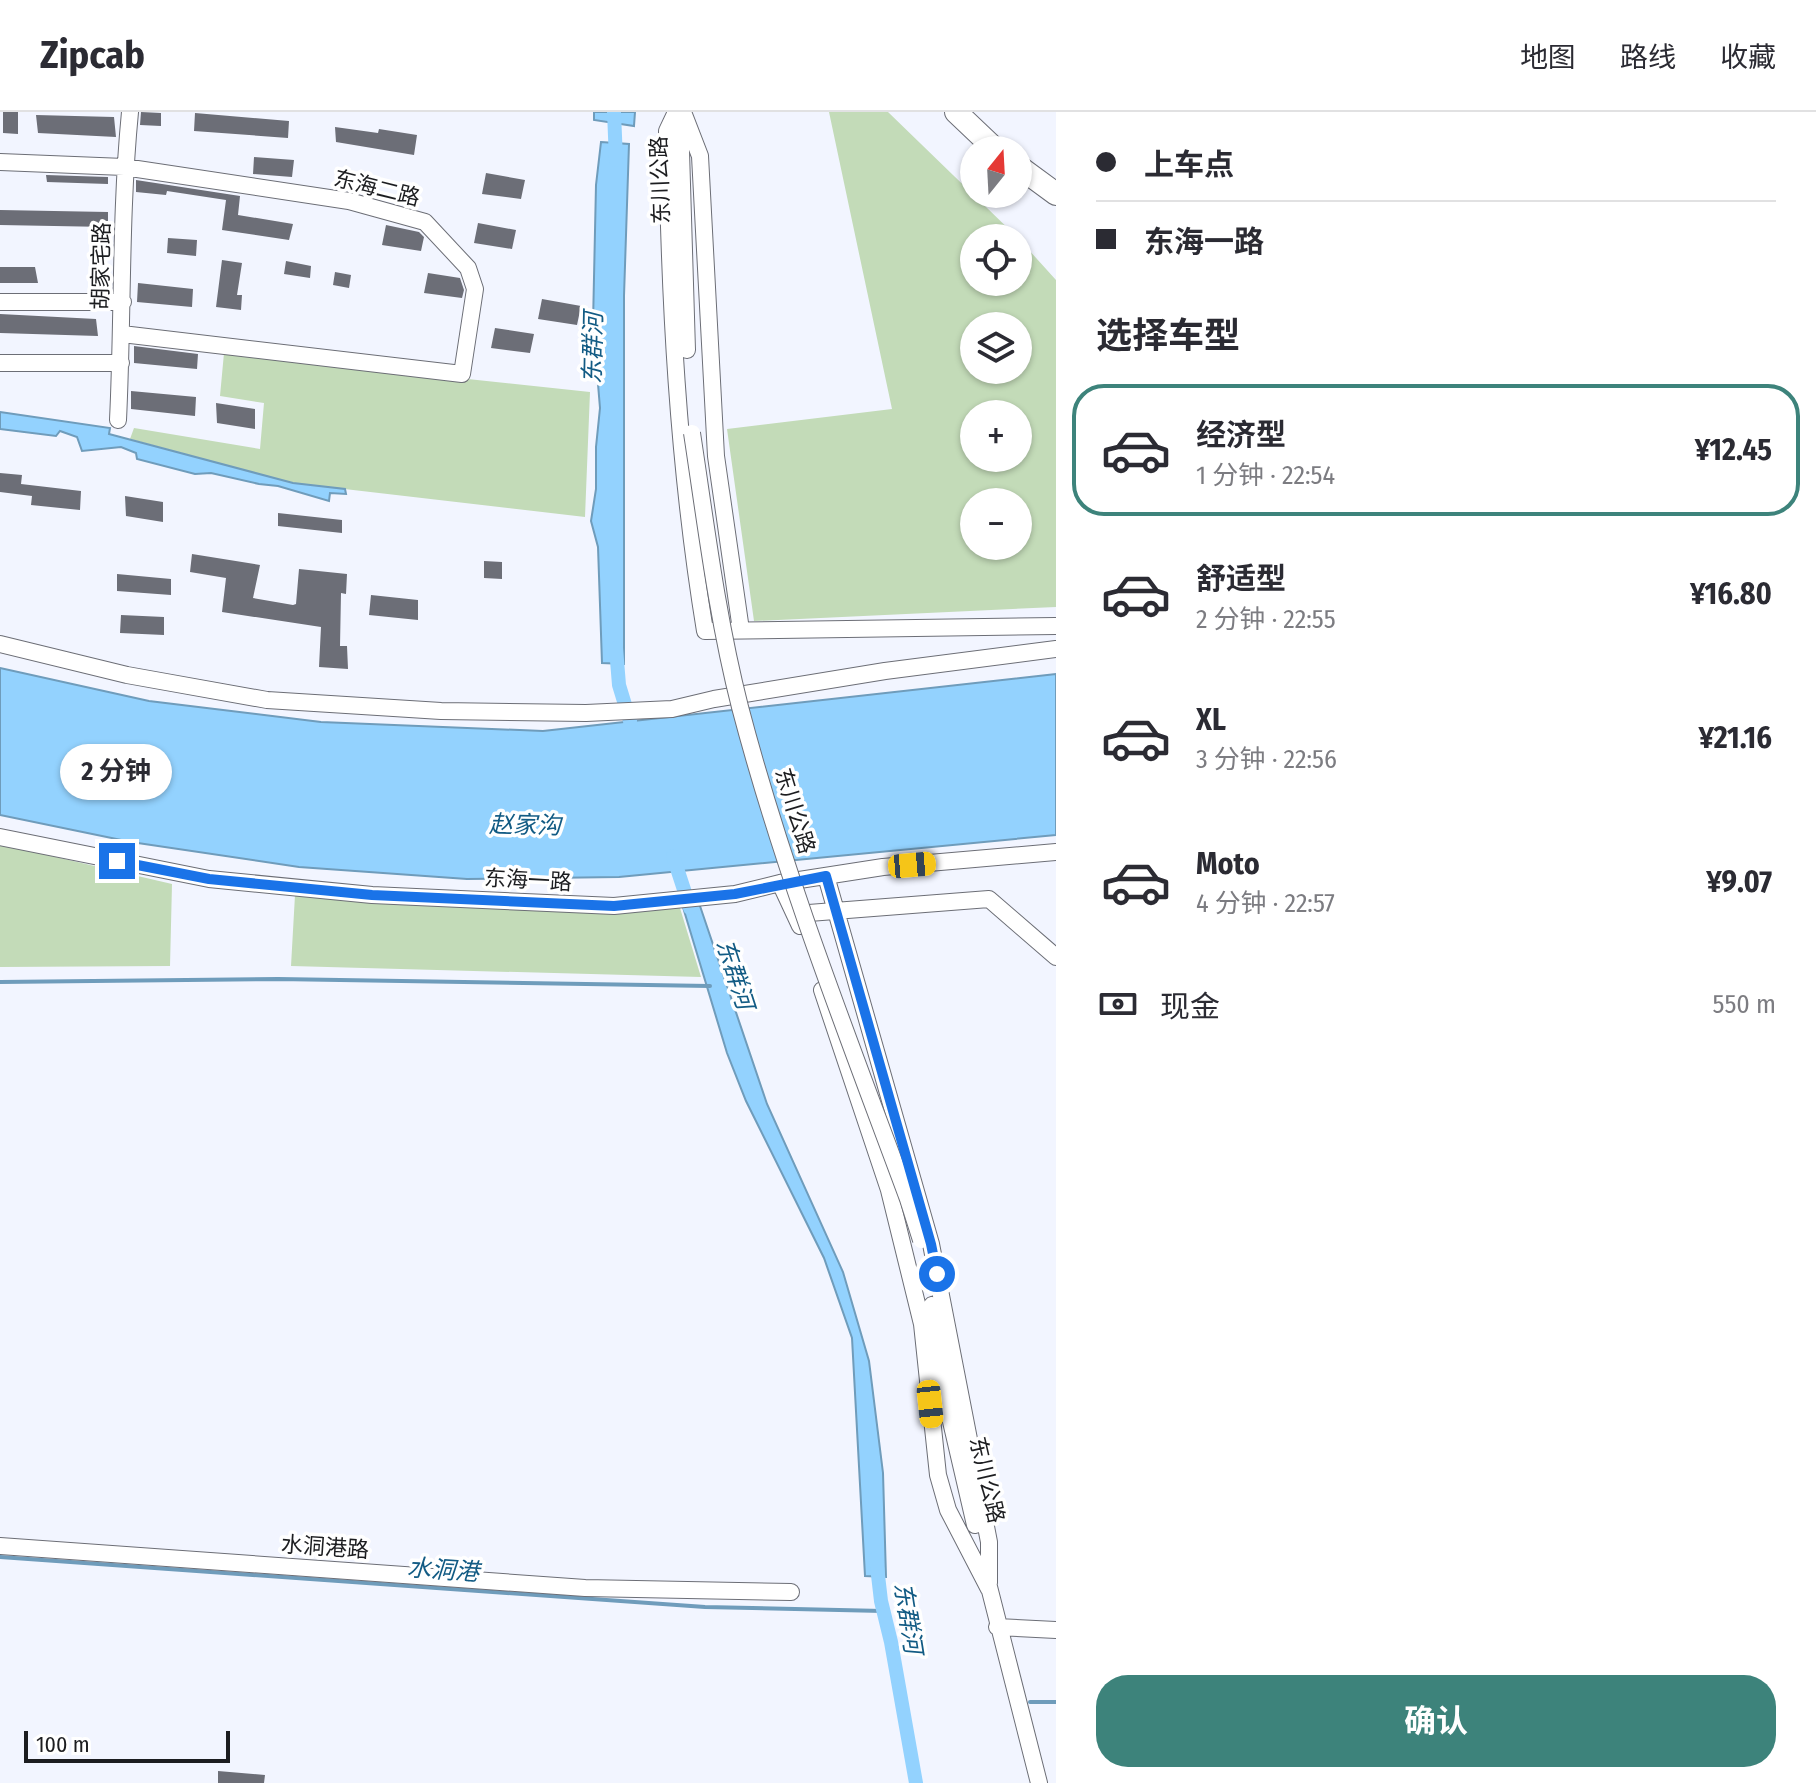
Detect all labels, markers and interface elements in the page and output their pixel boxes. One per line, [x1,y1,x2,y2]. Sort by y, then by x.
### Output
text: Zipcab [40,32,145,78]
text: 地图 [1520,41,1576,74]
text: 路线 [1620,41,1676,74]
text: 收藏 [1720,41,1776,74]
street label: 东川公路 [645,136,675,224]
north arrow [960,136,1032,208]
map controls [960,136,1032,560]
text: 上车点 [1144,147,1234,183]
street label: 东海二路 [331,164,423,212]
street label: 胡家宅路 [87,222,115,310]
button: locate [960,224,1032,296]
text: 东海一路 [1144,224,1264,260]
water label: 东群河 [578,308,608,384]
button: layers [960,312,1032,384]
text: 选择车型 [1096,314,1240,358]
button: + [960,400,1032,472]
icon: car [1100,414,1172,486]
text: 经济型 [1196,417,1286,453]
text: ¥12.45 [1695,432,1772,468]
text: 1 分钟 · 22:54 [1196,460,1335,491]
button: − [960,488,1032,560]
icon: car [1100,558,1172,630]
text: 舒适型 [1196,561,1286,597]
text: ¥16.80 [1690,576,1772,612]
text: 2 分钟 · 22:55 [1196,604,1336,635]
icon: car [1100,702,1172,774]
text: XL [1196,702,1226,738]
text: ¥21.16 [1699,720,1772,756]
text: 3 分钟 · 22:56 [1196,744,1337,775]
callout: 2 分钟 [61,745,173,801]
text: 2 分钟 [81,756,151,787]
street label: 东川公路 [769,765,821,857]
water label: 赵家沟 [489,810,564,840]
route end [99,843,135,879]
icon: car [1100,846,1172,918]
text: Moto [1196,846,1260,882]
car [887,851,937,879]
street label: 东海一路 [483,864,573,896]
text: ¥9.07 [1706,864,1772,900]
text: 4 分钟 · 22:57 [1196,888,1335,919]
water label: 东群河 [711,935,761,1016]
icon: cash [1096,982,1140,1026]
text: 现金 [1160,989,1220,1025]
text: 550 m [1713,989,1776,1020]
route start [919,1256,955,1292]
car [916,1379,944,1429]
street label: 东川公路 [964,1434,1010,1526]
street label: 水洞港路 [280,1530,370,1564]
water label: 水洞港 [406,1554,483,1587]
water label: 东群河 [889,1580,928,1660]
button: 确认 [1096,1675,1776,1767]
scale bar [24,1727,230,1763]
text: 100 m [36,1731,90,1758]

